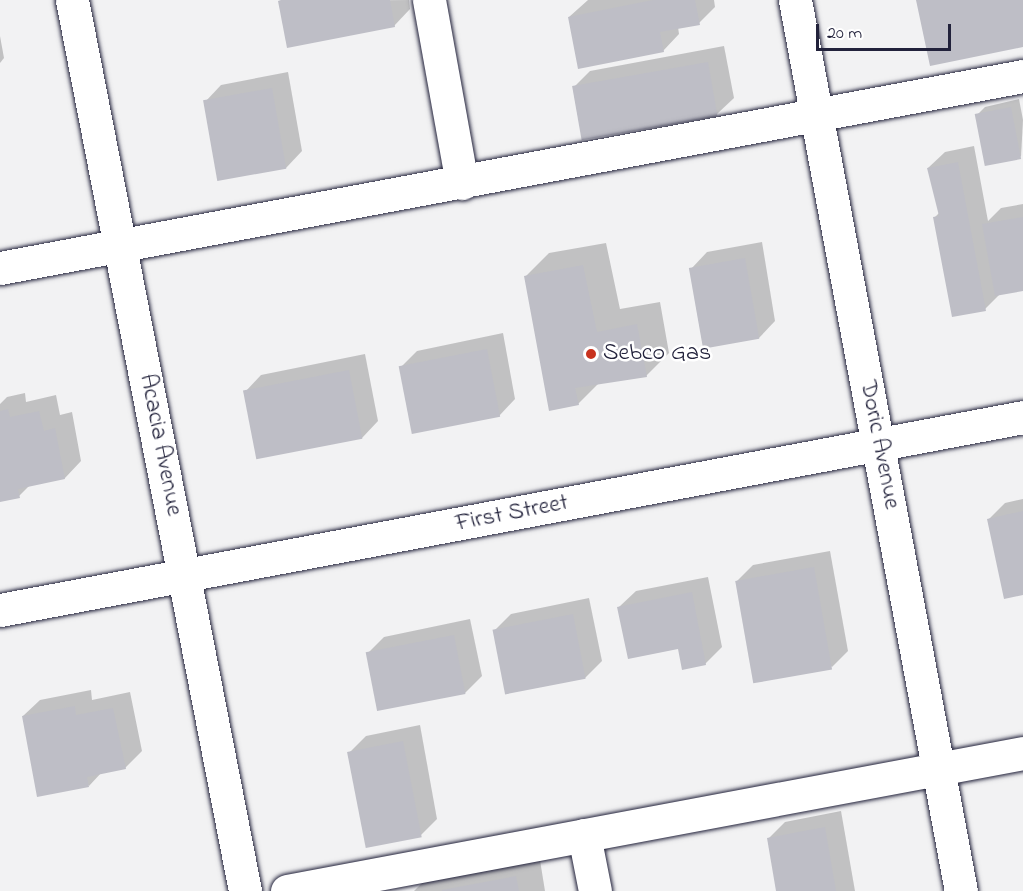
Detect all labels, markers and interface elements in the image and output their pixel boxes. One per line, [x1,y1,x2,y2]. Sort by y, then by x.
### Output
scale bar [819,12,954,50]
text: 20 m [827,21,862,47]
place label: Sebco Gas [603,340,711,368]
marker: Sebco Gas [584,347,598,361]
street label: Acacia Avenue [132,372,188,518]
street label: Doric Avenue [852,378,906,512]
street label: First Street [453,489,571,539]

